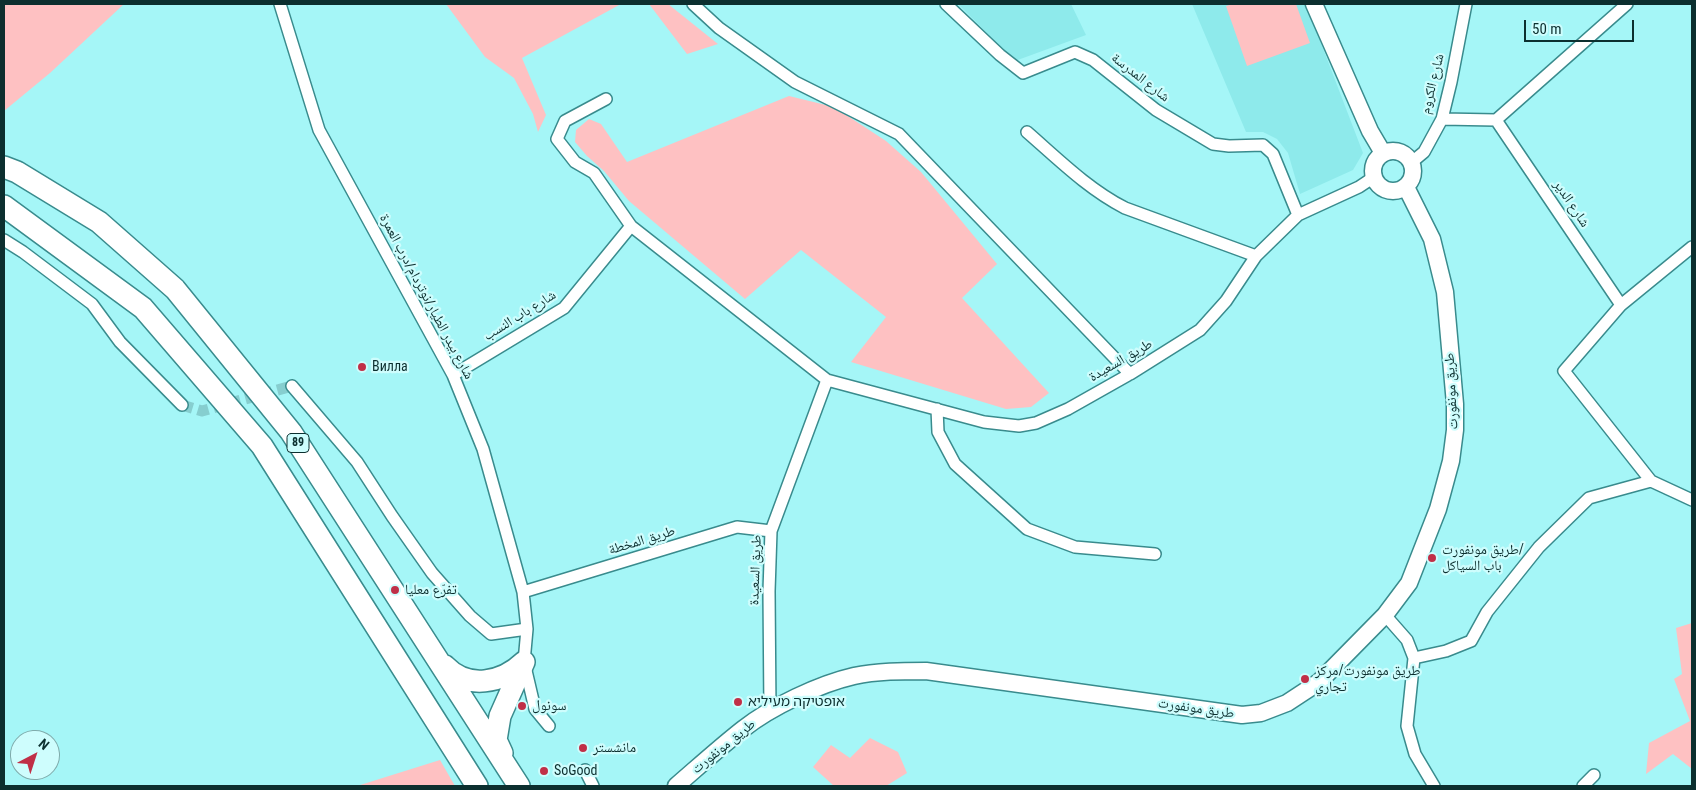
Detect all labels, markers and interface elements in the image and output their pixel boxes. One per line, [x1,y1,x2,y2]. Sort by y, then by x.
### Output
scale bar [1526,10,1636,42]
text: 50 m [1532,20,1562,38]
street label: شارع المدرسة [1107,50,1173,106]
street label: شارع الكروم [1417,52,1449,116]
street label: شارع الدير [1549,177,1593,231]
street label: شارع بيدر الطيار/نوتردام/درب العمرة [375,211,477,383]
street label: شارع باب النسب [481,287,559,345]
street label: طريق السعيدة [1086,336,1156,386]
street label: طريق مونفورت [1442,352,1462,430]
place label: Вилла [372,359,408,375]
marker: Вилла [356,361,368,373]
road number: 89 [287,433,309,452]
street label: طريق المخطة [607,523,677,559]
street label: طريق السعيدة [746,534,766,606]
place label: طريق مونفورت/ باب السياكل [1442,542,1524,574]
marker: طريق مونفورت/ باب السياكل [1426,552,1438,564]
place label: تفرّع معليا [405,582,457,598]
marker: تفرّع معليا [389,584,401,596]
place label: طريق مونفورت/مركز تجاري [1315,663,1421,696]
marker: طريق مونفورت/مركز تجاري [1299,673,1311,685]
place label: אופטיקה מעיליא [748,694,845,710]
street label: طريق مونفورت [1157,695,1235,723]
marker: אופטיקה מעיליא [732,696,744,708]
place label: سونول [532,698,566,714]
marker: سونول [516,700,528,712]
street label: طريق مونفورت [689,716,759,778]
north arrow [10,730,60,780]
text: N [36,735,52,753]
place label: مانشستر [593,740,636,756]
marker: مانشستر [577,742,589,754]
place label: SoGood [554,763,598,779]
marker: SoGood [538,765,550,777]

